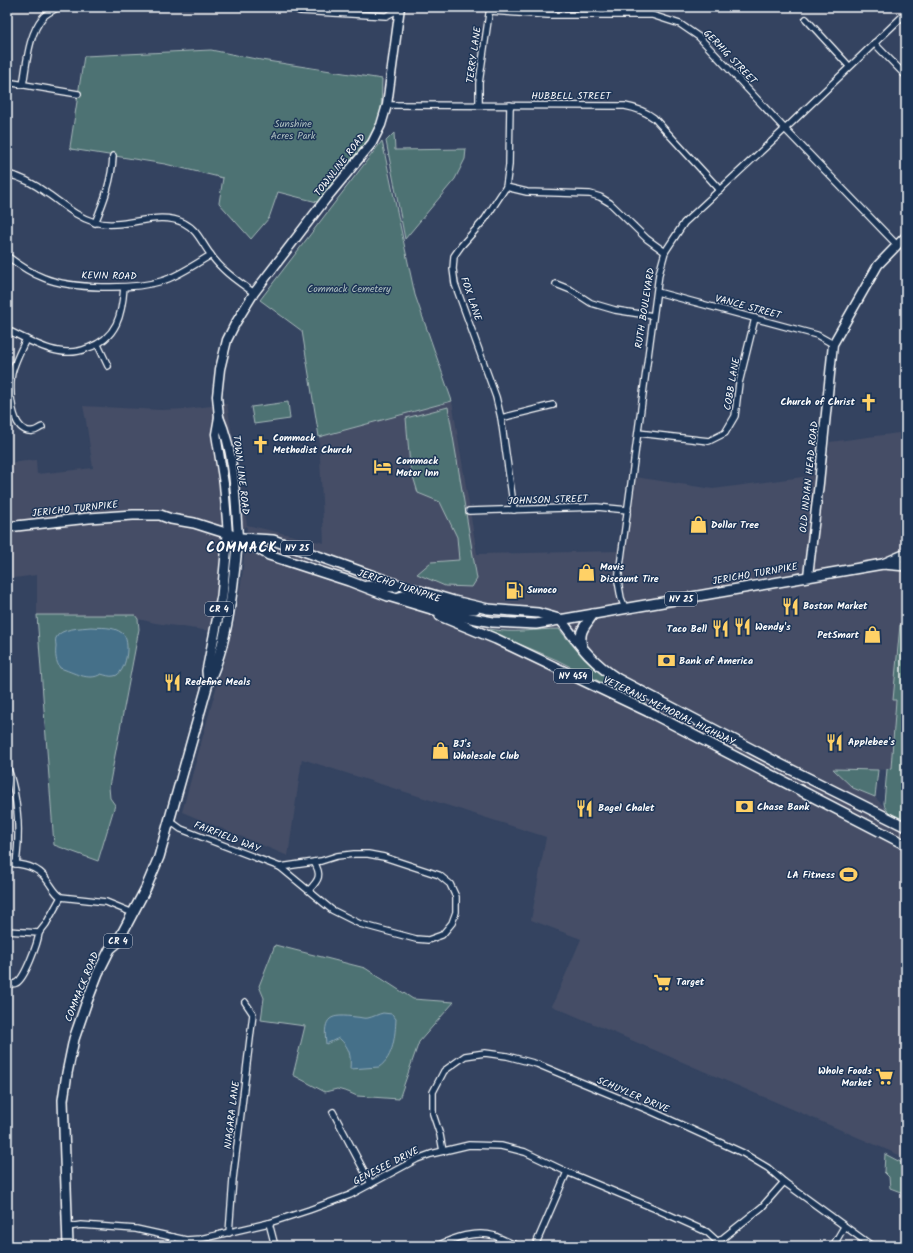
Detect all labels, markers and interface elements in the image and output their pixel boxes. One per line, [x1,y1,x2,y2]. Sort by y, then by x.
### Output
street label: TERRY LANE [462,25,486,84]
street label: GERHIG STREET [699,26,762,89]
street label: HUBBELL STREET [531,88,613,104]
park label: Sunshine Acres Park [271,116,316,144]
street label: TOWNLINE ROAD [310,130,370,200]
street label: RUTH BOULEVARD [631,266,659,349]
street label: KEVIN ROAD [81,268,137,284]
street label: FOX LANE [456,275,486,324]
park label: Commack Cemetery [307,281,391,297]
street label: VANCE STREET [713,291,784,324]
street label: COBB LANE [720,355,745,412]
church icon: Church of Christ [858,392,878,412]
place label: Church of Christ [780,394,855,410]
street label: OLD INDIAN HEAD ROAD [795,420,823,533]
place label: Commack Methodist Church [273,430,352,458]
street label: TOWN LINE ROAD [228,434,254,516]
church icon: Commack Methodist Church [250,434,270,454]
place label: Commack Motor Inn [396,453,439,481]
hotel icon: Commack Motor Inn [373,457,393,477]
street label: JOHNSON STREET [508,491,590,509]
street label: JERICHO TURNPIKE [31,496,120,521]
shop icon: Dollar Tree [688,515,708,535]
place label: Dollar Tree [711,517,759,533]
district label: COMMACK [206,537,278,559]
road number: NY 25 [281,541,313,555]
street label: JERICHO TURNPIKE [711,558,800,589]
place label: Mavis Discount Tire [600,559,659,587]
shop icon: Mavis Discount Tire [577,563,597,583]
street label: JERICHO TURNPIKE [355,565,444,607]
fuel station icon: Sunoco [504,580,524,600]
place label: Sunoco [527,582,557,598]
road number: NY 25 [665,592,697,606]
restaurant icon: Boston Market [780,596,800,616]
place label: Boston Market [803,598,868,614]
road number: CR 4 [205,602,233,616]
restaurant icon: Wendy's [732,617,752,637]
restaurant icon: Taco Bell [710,619,730,639]
place label: Wendy's [755,619,791,635]
place label: Taco Bell [667,621,707,637]
shop icon: PetSmart [862,625,882,645]
place label: PetSmart [817,627,859,643]
bank icon: Bank of America [656,651,676,671]
place label: Bank of America [679,653,753,669]
road number: NY 454 [554,669,592,683]
restaurant icon: Redefine Meals [162,672,182,692]
street label: VETERANS MEMORIAL HIGHWAY [600,672,739,750]
place label: Redefine Meals [185,674,251,690]
restaurant icon: Applebee's [825,732,845,752]
place label: Applebee's [848,734,895,750]
place label: BJ's Wholesale Club [453,736,519,764]
shop icon: BJ's Wholesale Club [430,740,450,760]
bank icon: Chase Bank [734,797,754,817]
restaurant icon: Bagel Chalet [575,798,595,818]
place label: Chase Bank [757,799,810,815]
place label: Bagel Chalet [598,800,655,816]
street label: FAIRFIELD WAY [191,817,264,857]
sports icon: LA Fitness [838,865,858,885]
place label: LA Fitness [787,867,835,883]
road number: CR 4 [104,934,132,948]
street label: COMMACK ROAD [61,949,104,1024]
supermarket icon: Target [653,972,673,992]
place label: Target [676,974,705,990]
place label: Whole Foods Market [818,1063,872,1091]
supermarket icon: Whole Foods Market [875,1067,895,1087]
street label: SCHUYLER DRIVE [594,1073,673,1118]
street label: NIAGARA LANE [220,1079,244,1150]
street label: GENESEE DRIVE [350,1142,423,1190]

